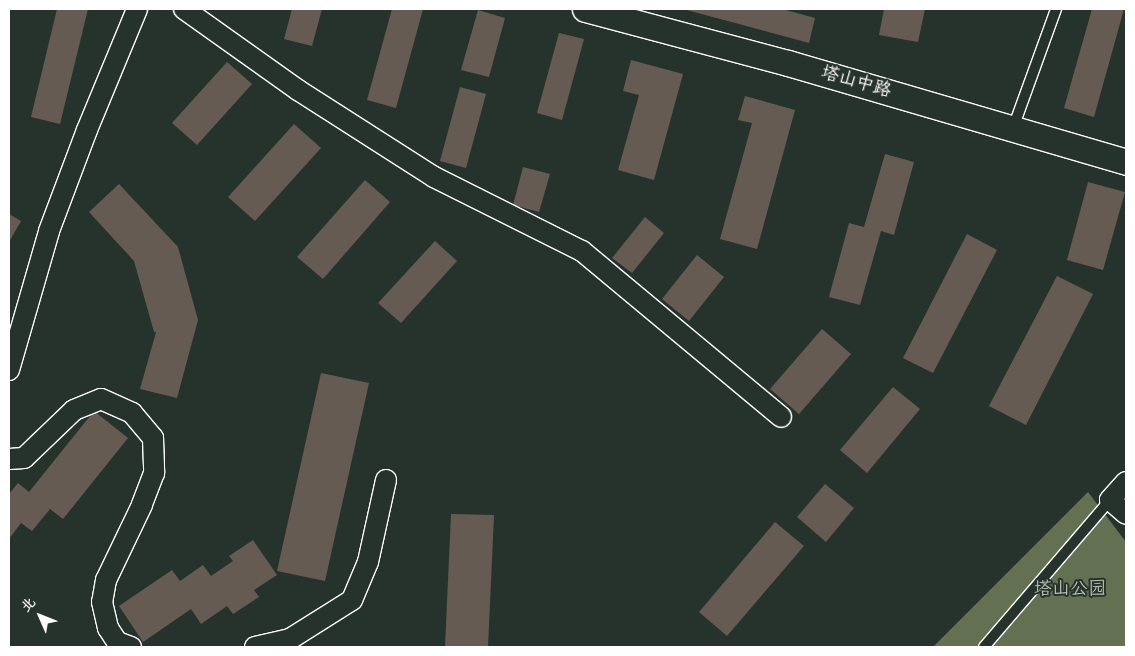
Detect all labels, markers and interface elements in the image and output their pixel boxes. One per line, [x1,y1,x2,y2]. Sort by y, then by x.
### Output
street label: 塔山中路 [818,63,894,103]
park label: 塔山公园 [1034,579,1106,601]
north arrow [15,591,65,641]
text: 北 [16,593,41,618]

